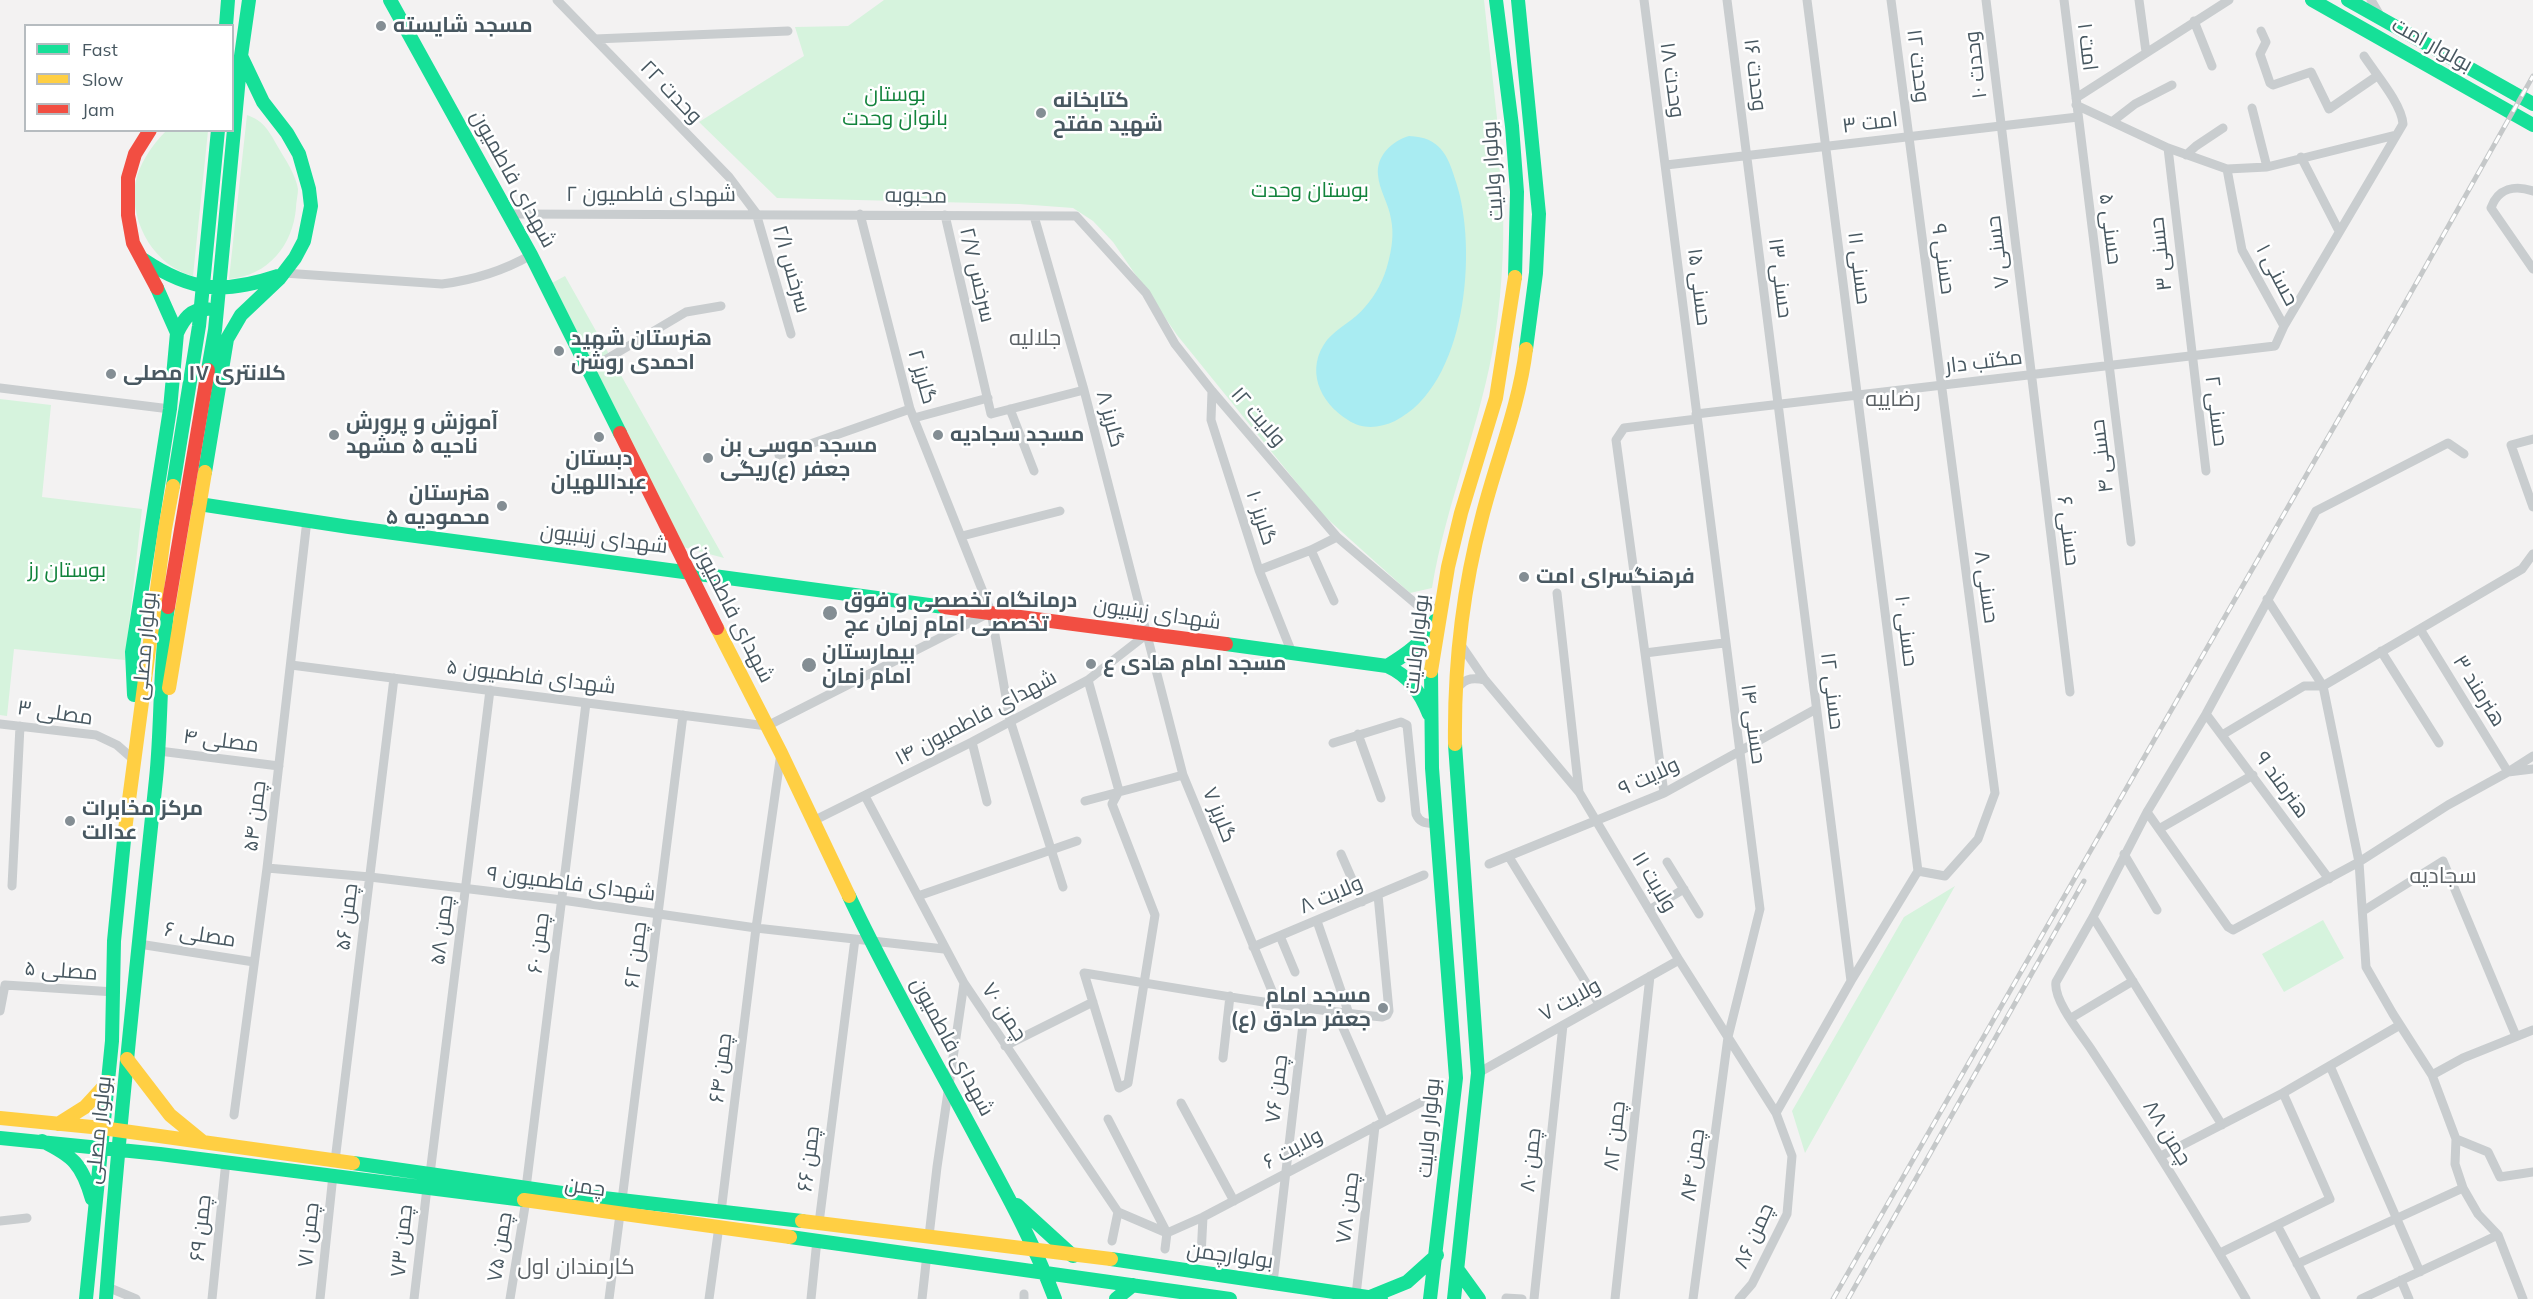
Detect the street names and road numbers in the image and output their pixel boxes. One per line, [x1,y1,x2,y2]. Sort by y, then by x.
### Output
street label: بولوار امت [2387,13,2477,77]
street label: امت ۱ [2072,22,2102,72]
street label: وحدت ۱۲ [1901,28,1935,104]
street label: وحدت ۱۰ [1959,30,1993,100]
street label: وحدت ۱۶ [1738,37,1772,113]
street label: وحدت ۱۸ [1654,41,1690,119]
street label: وحدت ۲۲ [635,55,707,129]
street label: شهدای فاطمیون [465,106,561,252]
street label: امت ۳ [1841,107,1899,139]
street label: بولوار ولایت [1477,120,1509,222]
street label: شهدای فاطمیون ۲ [566,182,736,208]
street label: محبوبه [885,183,947,209]
street label: حسنی ۵ [2093,192,2127,266]
street label: حسنی ۷ [1981,214,2015,290]
street label: حسنی ۳ [2145,216,2177,292]
street label: سرخس ۲/۱ [766,222,816,316]
street label: حسنی ۹ [1926,222,1960,296]
street label: سرخس ۲/۷ [954,225,1000,325]
street label: حسنی ۱۱ [1842,230,1876,306]
street label: حسنی ۱۳ [1763,236,1797,320]
street label: حسنی ۱ [2250,240,2304,310]
street label: حسنی ۱۵ [1682,247,1716,327]
street label: مکتب دار [1944,345,2024,379]
street label: گلریز ۲ [902,347,942,407]
street label: حسنی ۲ [2199,374,2233,448]
street label: ولایت ۱۲ [1225,382,1291,452]
street label: گلریز ۸ [1090,388,1130,450]
street label: حسنی ۴ [2085,418,2119,494]
street label: گلریز ۱۰ [1240,487,1282,549]
street label: حسنی ۶ [2051,495,2085,567]
street label: شهدای زینبیون [539,519,669,559]
street label: شهدای فاطمیون [687,539,779,687]
street label: حسنی ۸ [1968,549,2004,625]
street label: بولوار مصلی [128,591,162,701]
street label: شهدای زینبیون [1092,593,1222,635]
street label: بولوار ولایت [1399,593,1435,695]
street label: حسنی ۱۰ [1889,594,1923,668]
street label: حسنی ۱۲ [1815,651,1849,731]
street label: هنرمند ۳ [2447,651,2511,731]
street label: شهدای فاطمیون ۵ [445,654,617,700]
street label: شهدای فاطمیون ۱۴ [891,665,1061,771]
street label: حسنی ۱۴ [1735,682,1771,766]
street label: مصلی ۳ [16,695,94,731]
street label: مصلی ۴ [182,724,260,758]
street label: هنرمند ۹ [2249,747,2315,823]
street label: ولایت ۹ [1615,752,1683,802]
street label: چمن ۵۴ [238,779,272,853]
street label: گلریز ۷ [1197,784,1241,846]
street label: ولایت ۱۱ [1626,847,1682,917]
street label: شهدای فاطمیون ۹ [485,861,657,907]
street label: ولایت ۸ [1296,870,1366,920]
street label: چمن ۵۶ [330,882,364,952]
street label: چمن ۵۸ [425,893,459,967]
street label: چمن ۶۰ [523,911,555,975]
street label: مصلی ۶ [163,917,237,953]
street label: چمن ۶۲ [619,920,653,990]
street label: مصلی ۵ [24,956,98,986]
street label: شهدای فاطمیون [905,973,999,1121]
street label: ولایت ۷ [1535,973,1605,1027]
street label: چمن ۷۰ [976,978,1032,1046]
street label: چمن ۶۴ [704,1032,738,1104]
street label: چمن ۷۶ [1260,1053,1294,1125]
street label: بولوار مصلی [81,1075,117,1185]
street label: بولوار ولایت [1412,1077,1446,1179]
street label: چمن ۸۸ [2137,1096,2197,1170]
street label: چمن ۸۲ [1599,1100,1631,1172]
street label: ولایت ۶ [1259,1123,1327,1175]
street label: چمن ۶۶ [792,1125,826,1193]
street label: چمن ۸۰ [1515,1127,1547,1193]
street label: چمن ۸۴ [1675,1127,1711,1203]
street label: چمن ۷۸ [1331,1171,1365,1245]
street label: چمن [563,1172,607,1202]
street label: چمن ۶۹ [185,1193,217,1263]
street label: چمن ۸۶ [1728,1199,1780,1273]
street label: چمن ۷۱ [293,1201,325,1269]
street label: چمن ۷۳ [386,1203,418,1279]
street label: چمن ۷۵ [482,1210,518,1284]
street label: بولوارچمن [1185,1237,1275,1275]

